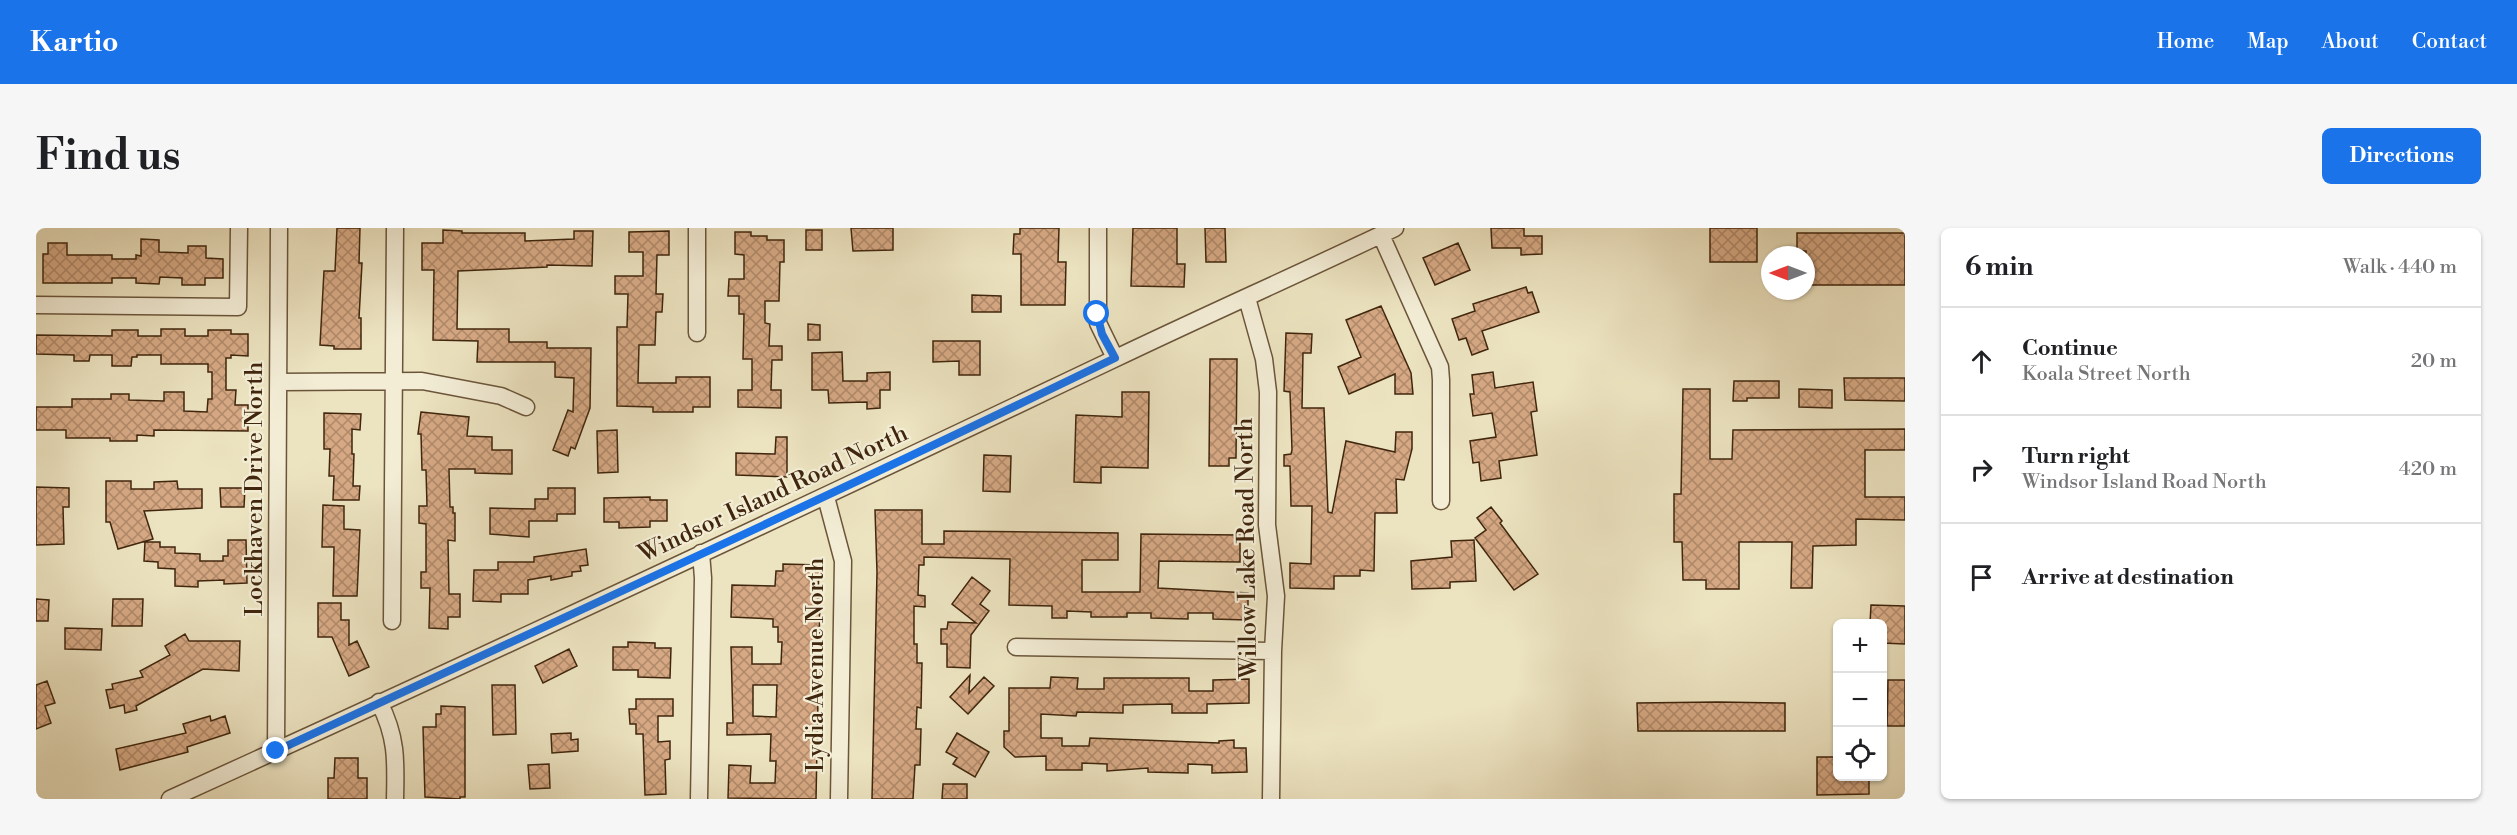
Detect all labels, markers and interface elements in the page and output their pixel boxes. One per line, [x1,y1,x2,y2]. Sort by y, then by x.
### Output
text: Kartio [30,25,119,60]
text: Home [2157,29,2214,55]
text: Map [2247,29,2289,55]
text: About [2322,29,2379,55]
text: Contact [2412,29,2487,55]
button: Directions [2322,128,2481,184]
text: Find us [36,130,180,183]
north arrow [1761,246,1815,300]
text: 6 min [1965,251,2033,283]
text: Walk · 440 m [2343,255,2457,280]
route start [1083,300,1109,326]
text: Continue [2022,335,2118,362]
icon: ahead [1965,345,1998,378]
text: 20 m [2411,349,2457,374]
street label: Lockhaven Drive North [240,362,270,616]
text: Koala Street North [2022,362,2191,387]
street label: Willow Lake Road North [1230,417,1264,680]
street label: Windsor Island Road North [633,418,913,570]
text: Turn right [2022,443,2130,470]
icon: right [1965,453,1998,486]
text: 420 m [2399,457,2457,482]
text: Windsor Island Road North [2022,470,2267,495]
street label: Lydia Avenue North [801,558,831,772]
icon: arrive [1965,561,1998,594]
text: Arrive at destination [2022,564,2234,591]
map controls [1833,619,1887,781]
button: + [1833,619,1887,673]
button: − [1833,673,1887,727]
button: locate [1833,727,1887,781]
route end [262,737,288,763]

